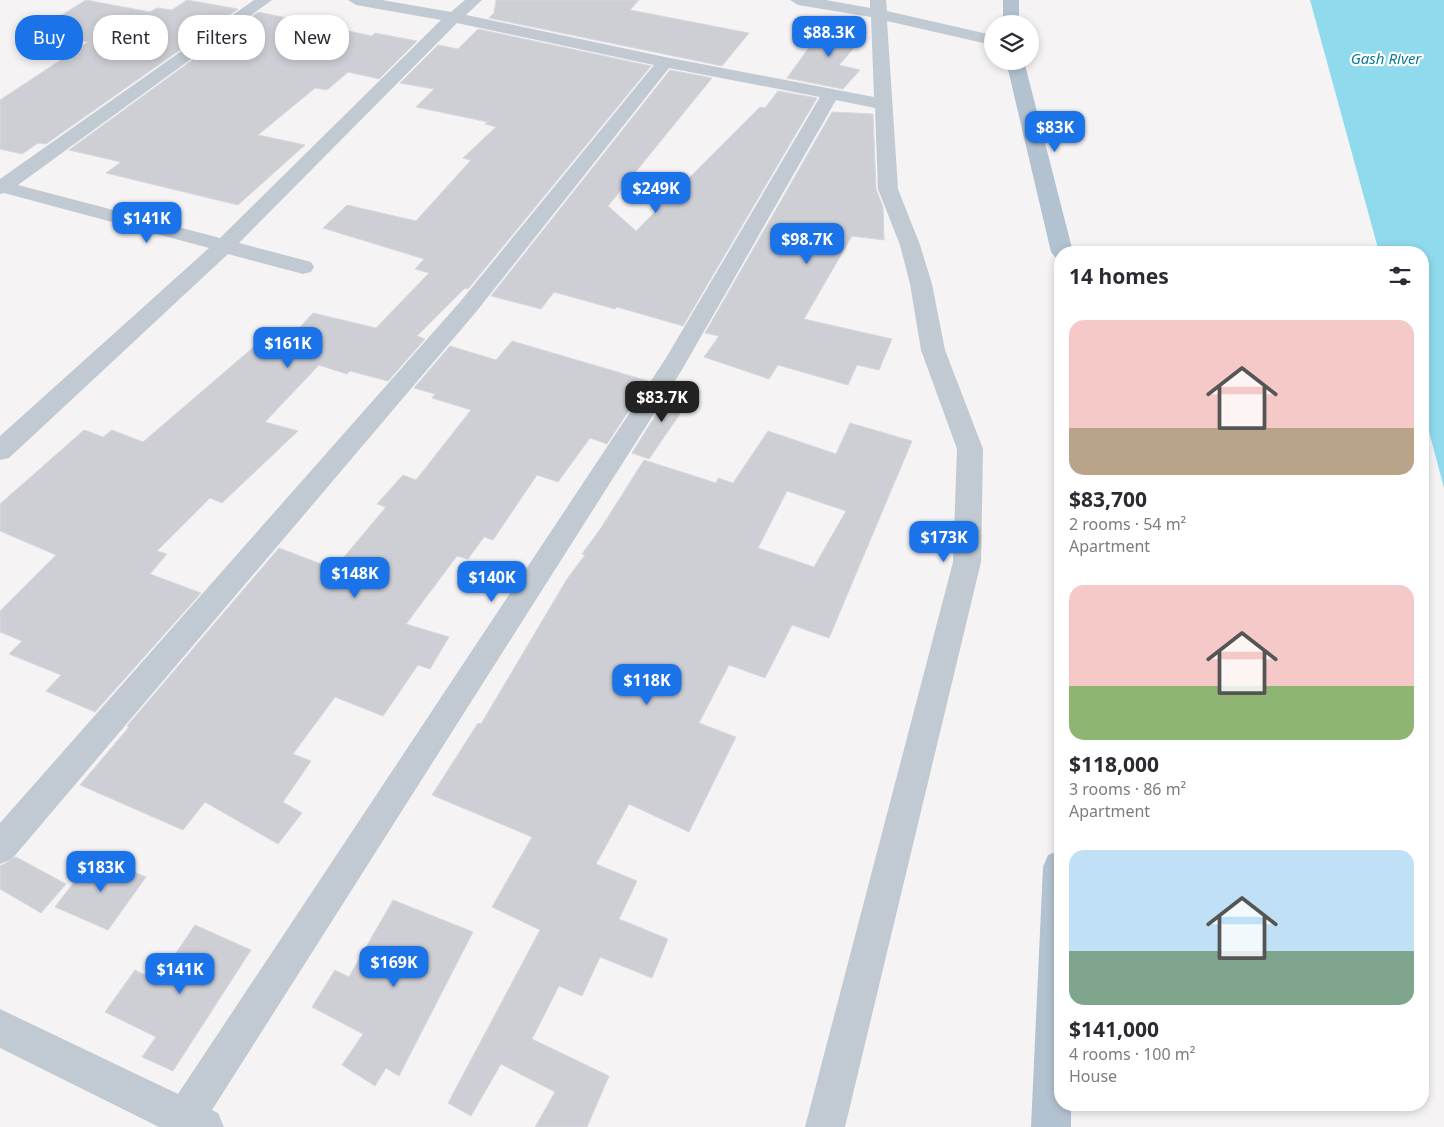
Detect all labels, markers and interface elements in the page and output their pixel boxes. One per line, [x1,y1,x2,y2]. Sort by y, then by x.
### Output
chip: Buy [15,15,83,60]
chip: Rent [93,15,168,60]
chip: Filters [178,15,265,60]
chip: New [275,15,349,60]
pin: $88.3K [788,15,870,58]
map controls [984,15,1039,70]
button: layers [984,15,1039,70]
text: $88.3K [803,21,855,43]
water label: Gash River [1351,48,1422,68]
pin: $83K [1025,110,1085,153]
text: $83K [1036,116,1074,138]
pin: $249K [621,172,691,214]
text: $249K [632,177,680,199]
pin: $141K [112,202,182,244]
text: $141K [123,207,171,229]
pin: $98.7K [766,222,848,265]
text: $98.7K [781,228,833,250]
text: 14 homes [1069,262,1169,290]
icon: filters [1386,262,1414,290]
pin: $161K [253,326,323,369]
text: $161K [264,332,312,354]
icon: home [1197,353,1287,443]
pin: $83.7K [621,380,703,423]
text: $83.7K [636,386,688,408]
text: $83,700 [1069,485,1147,513]
text: 2 rooms · 54 m² [1069,513,1186,535]
pin: $173K [909,520,979,563]
text: $173K [920,526,968,548]
text: Apartment [1069,535,1150,557]
pin: $148K [320,556,390,599]
pin: $140K [457,560,527,603]
text: $148K [331,562,379,584]
text: $140K [468,566,516,588]
icon: home [1197,618,1287,708]
pin: $118K [612,664,682,706]
text: $118K [623,669,671,691]
text: $118,000 [1069,750,1159,778]
text: 3 rooms · 86 m² [1069,778,1186,800]
text: Apartment [1069,800,1150,822]
pin: $183K [66,850,136,893]
text: $183K [77,856,125,878]
icon: home [1197,883,1287,973]
pin: $169K [359,946,429,988]
text: $169K [370,951,418,973]
pin: $141K [145,952,215,995]
text: $141K [156,958,204,980]
text: $141,000 [1069,1015,1159,1043]
text: 4 rooms · 100 m² [1069,1043,1195,1065]
text: House [1069,1065,1117,1087]

